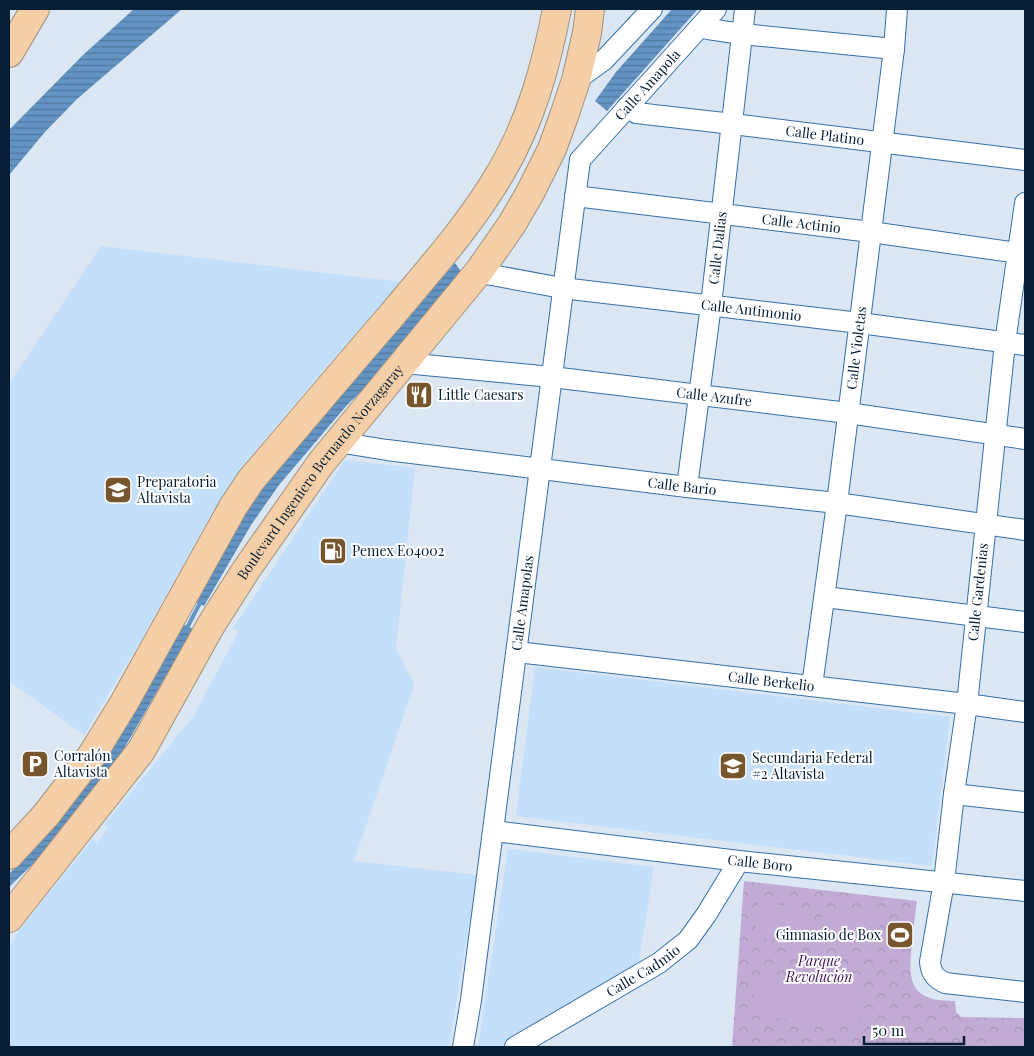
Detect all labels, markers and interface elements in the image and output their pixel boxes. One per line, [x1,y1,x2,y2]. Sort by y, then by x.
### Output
street label: Calle Amapola [610,45,684,124]
street label: Calle Platino [784,121,866,149]
street label: Calle Actinio [761,209,842,237]
street label: Calle Dalias [703,210,731,286]
street label: Calle Antimonio [700,294,803,325]
street label: Calle Violetas [841,305,871,391]
street label: Boulevard Ingeniero Bernardo Norzagaray [232,360,407,583]
restaurant icon: Little Caesars [404,380,434,410]
street label: Calle Azufre [675,382,753,410]
place label: Little Caesars [438,385,524,404]
place label: Preparatoria Altavista [136,472,216,507]
street label: Calle Bario [647,472,718,499]
school or university icon: Preparatoria Altavista [103,475,133,505]
fuel station icon: Pemex E04002 [318,536,348,566]
place label: Pemex E04002 [352,541,445,560]
street label: Calle Gardenias [963,542,992,642]
street label: Calle Amapolas [506,554,538,652]
street label: Calle Berkelio [727,666,816,695]
place label: Corralón Altavista [53,746,111,781]
place label: Secundaria Federal #2 Altavista [752,748,873,783]
parking icon: Corralón Altavista [20,749,50,779]
school or university icon: Secundaria Federal #2 Altavista [718,751,748,781]
street label: Calle Boro [727,850,794,876]
sports icon: Gimnasio de Box [885,920,915,950]
place label: Gimnasio de Box [776,925,882,944]
street label: Calle Cadmio [602,940,684,1001]
park label: Parque Revolución [785,951,852,986]
scale bar [864,1014,964,1046]
text: 50 m [872,1020,905,1040]

